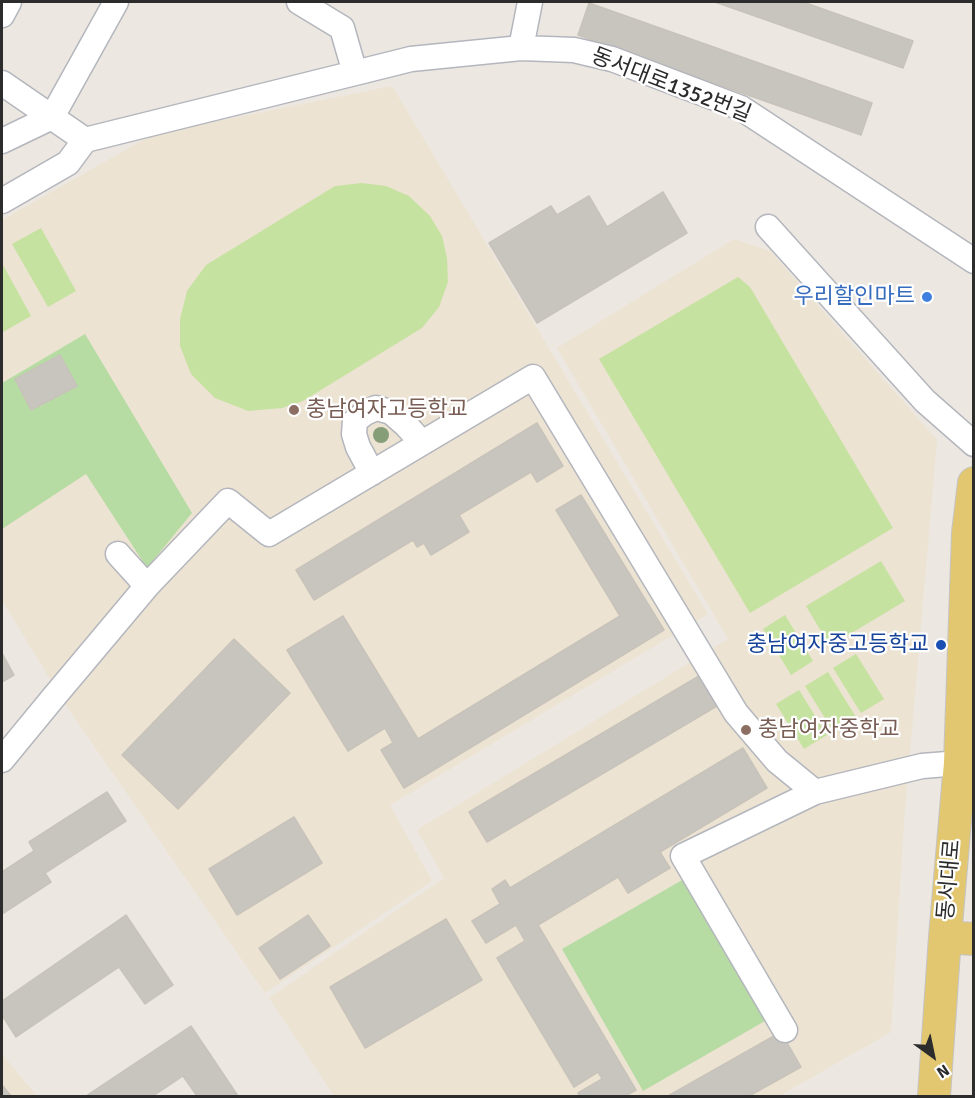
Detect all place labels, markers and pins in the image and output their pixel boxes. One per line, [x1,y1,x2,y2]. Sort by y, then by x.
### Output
place label: 우리할인마트 [794,284,915,310]
marker: 우리할인마트 [920,290,934,304]
place label: 충남여자고등학교 [306,397,468,423]
marker: 충남여자고등학교 [287,403,301,417]
place label: 충남여자중고등학교 [747,632,929,658]
marker: 충남여자중고등학교 [934,638,948,652]
place label: 충남여자중학교 [758,717,900,743]
marker: 충남여자중학교 [739,723,753,737]

